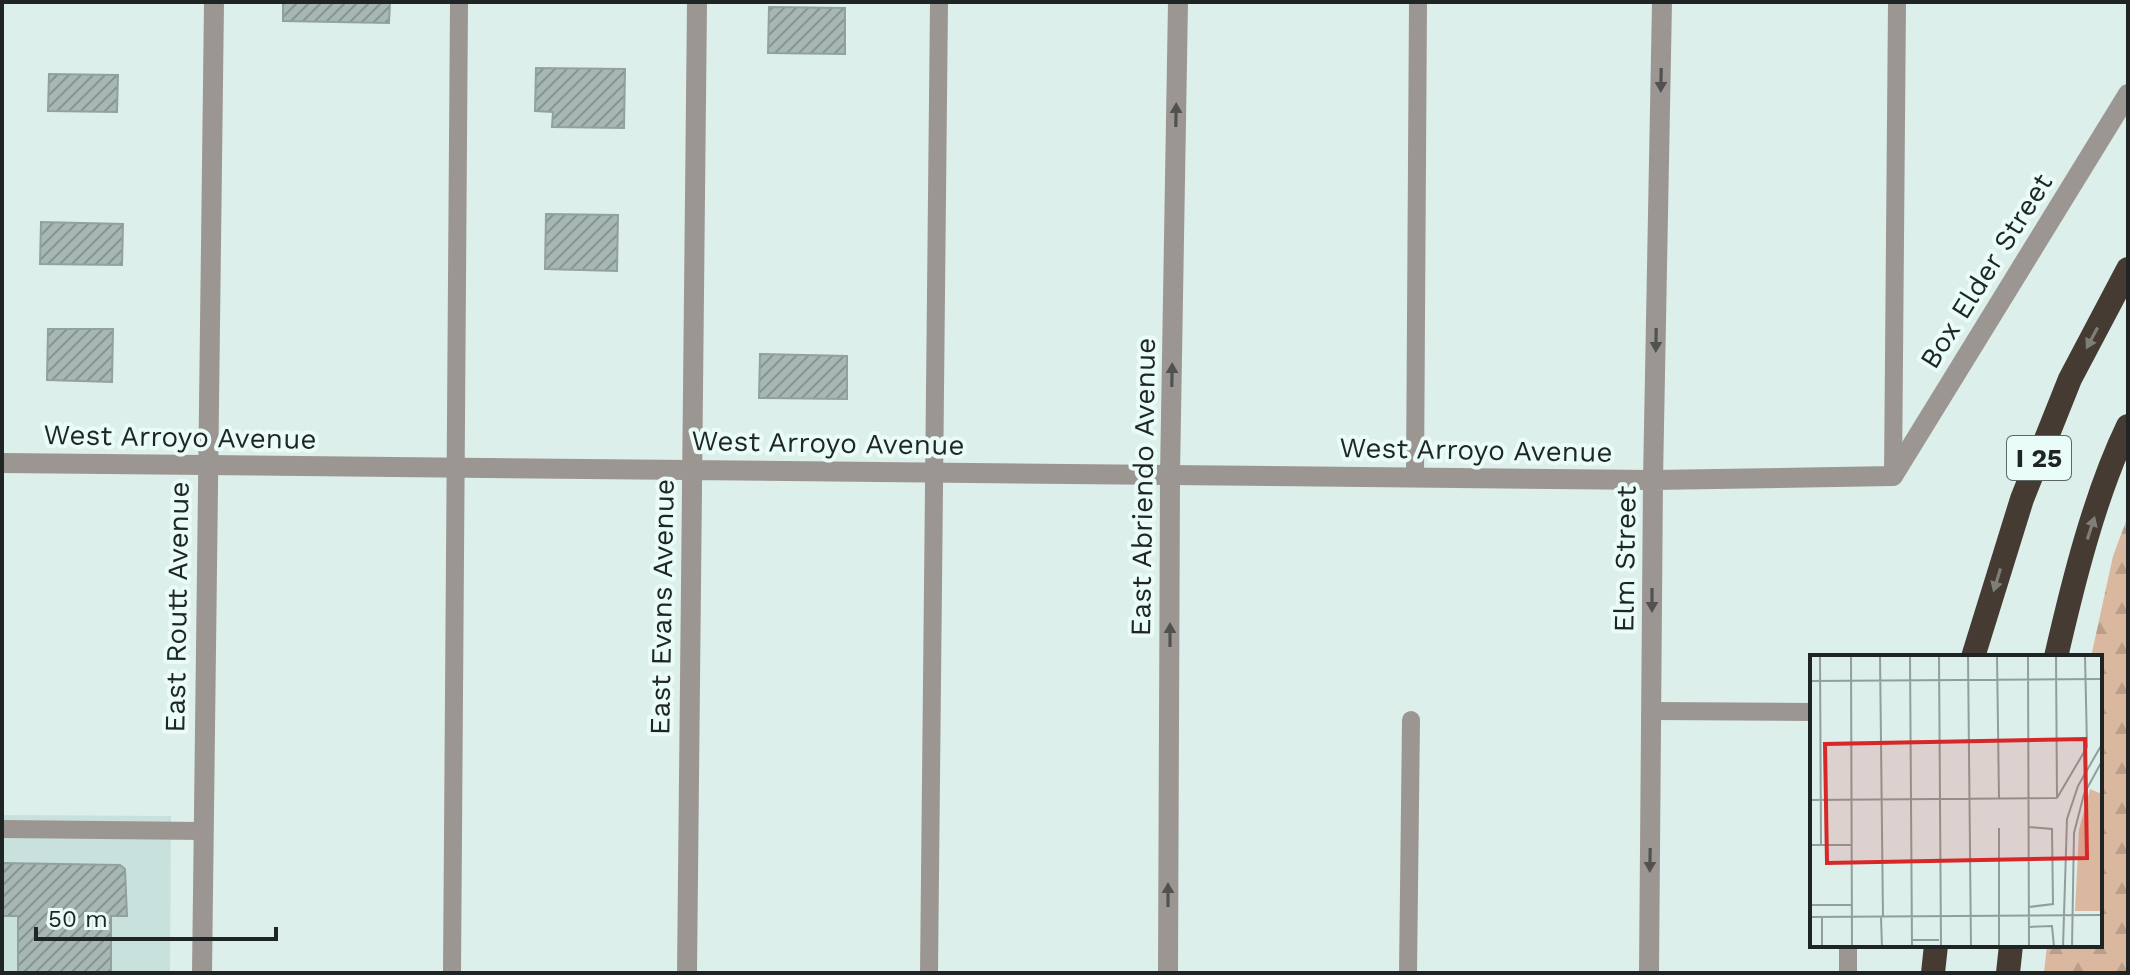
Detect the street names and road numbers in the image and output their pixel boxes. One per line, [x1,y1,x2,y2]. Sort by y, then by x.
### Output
street label: Box Elder Street [1913,167,2059,374]
street label: East Abriendo Avenue [1124,337,1162,637]
street label: West Arroyo Avenue [43,418,317,456]
street label: West Arroyo Avenue [691,424,965,462]
street label: West Arroyo Avenue [1339,431,1613,469]
road number: I 25 [2007,436,2071,480]
street label: East Evans Avenue [643,479,681,735]
street label: East Routt Avenue [158,481,196,733]
street label: Elm Street [1607,485,1643,633]

